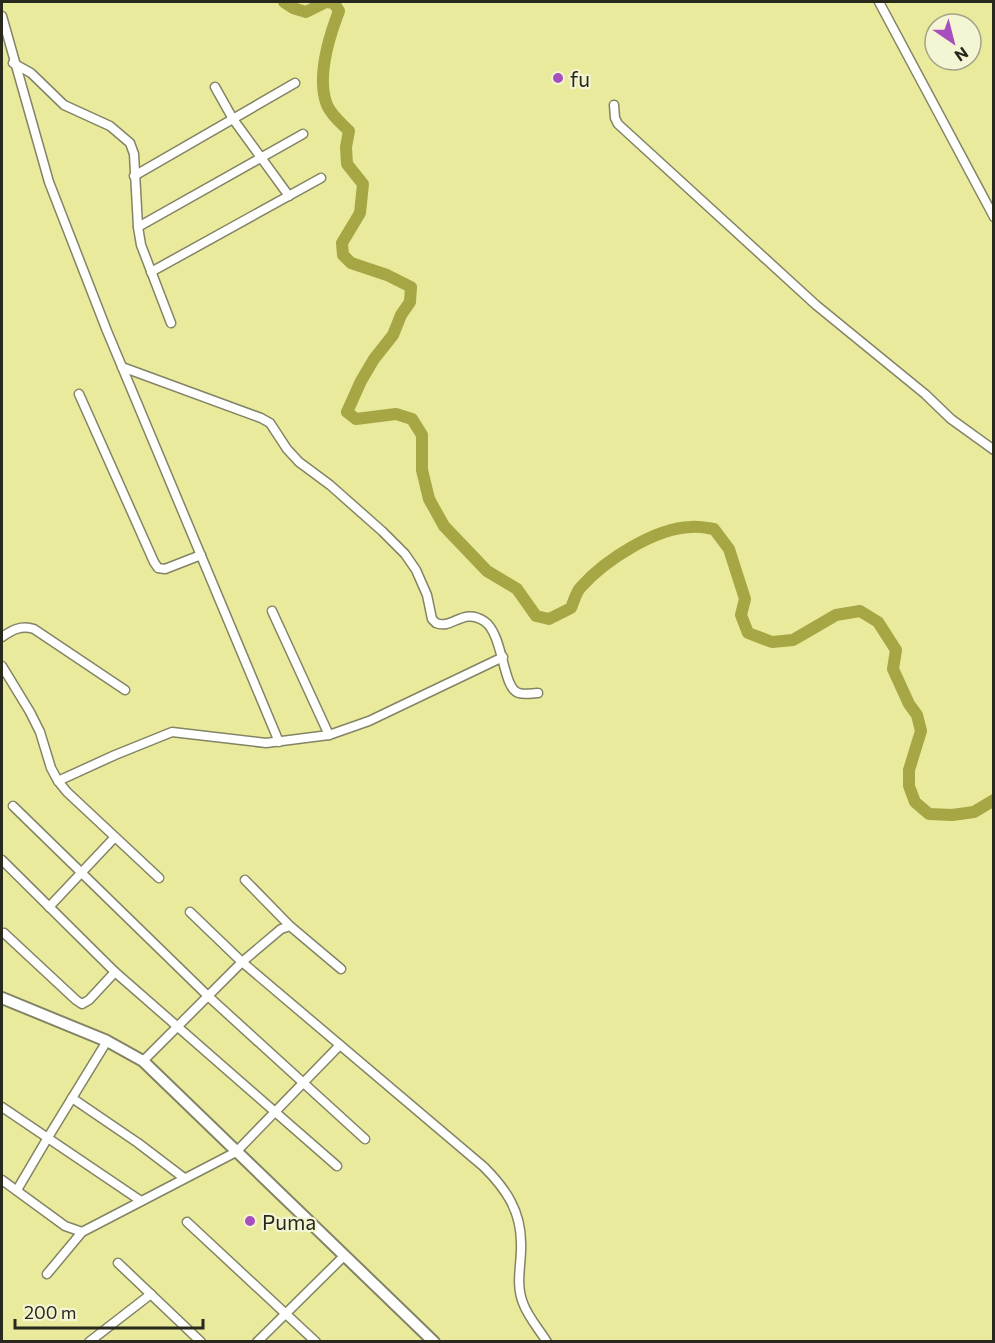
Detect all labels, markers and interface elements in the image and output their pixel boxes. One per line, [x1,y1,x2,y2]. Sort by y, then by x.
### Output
north arrow [923,12,983,72]
text: N [952,43,972,66]
place label: fu [570,66,590,91]
marker: fu [551,71,565,85]
place label: Puma [262,1209,316,1234]
marker: Puma [243,1214,257,1228]
scale bar [15,1292,202,1330]
text: 200 m [24,1301,77,1323]

